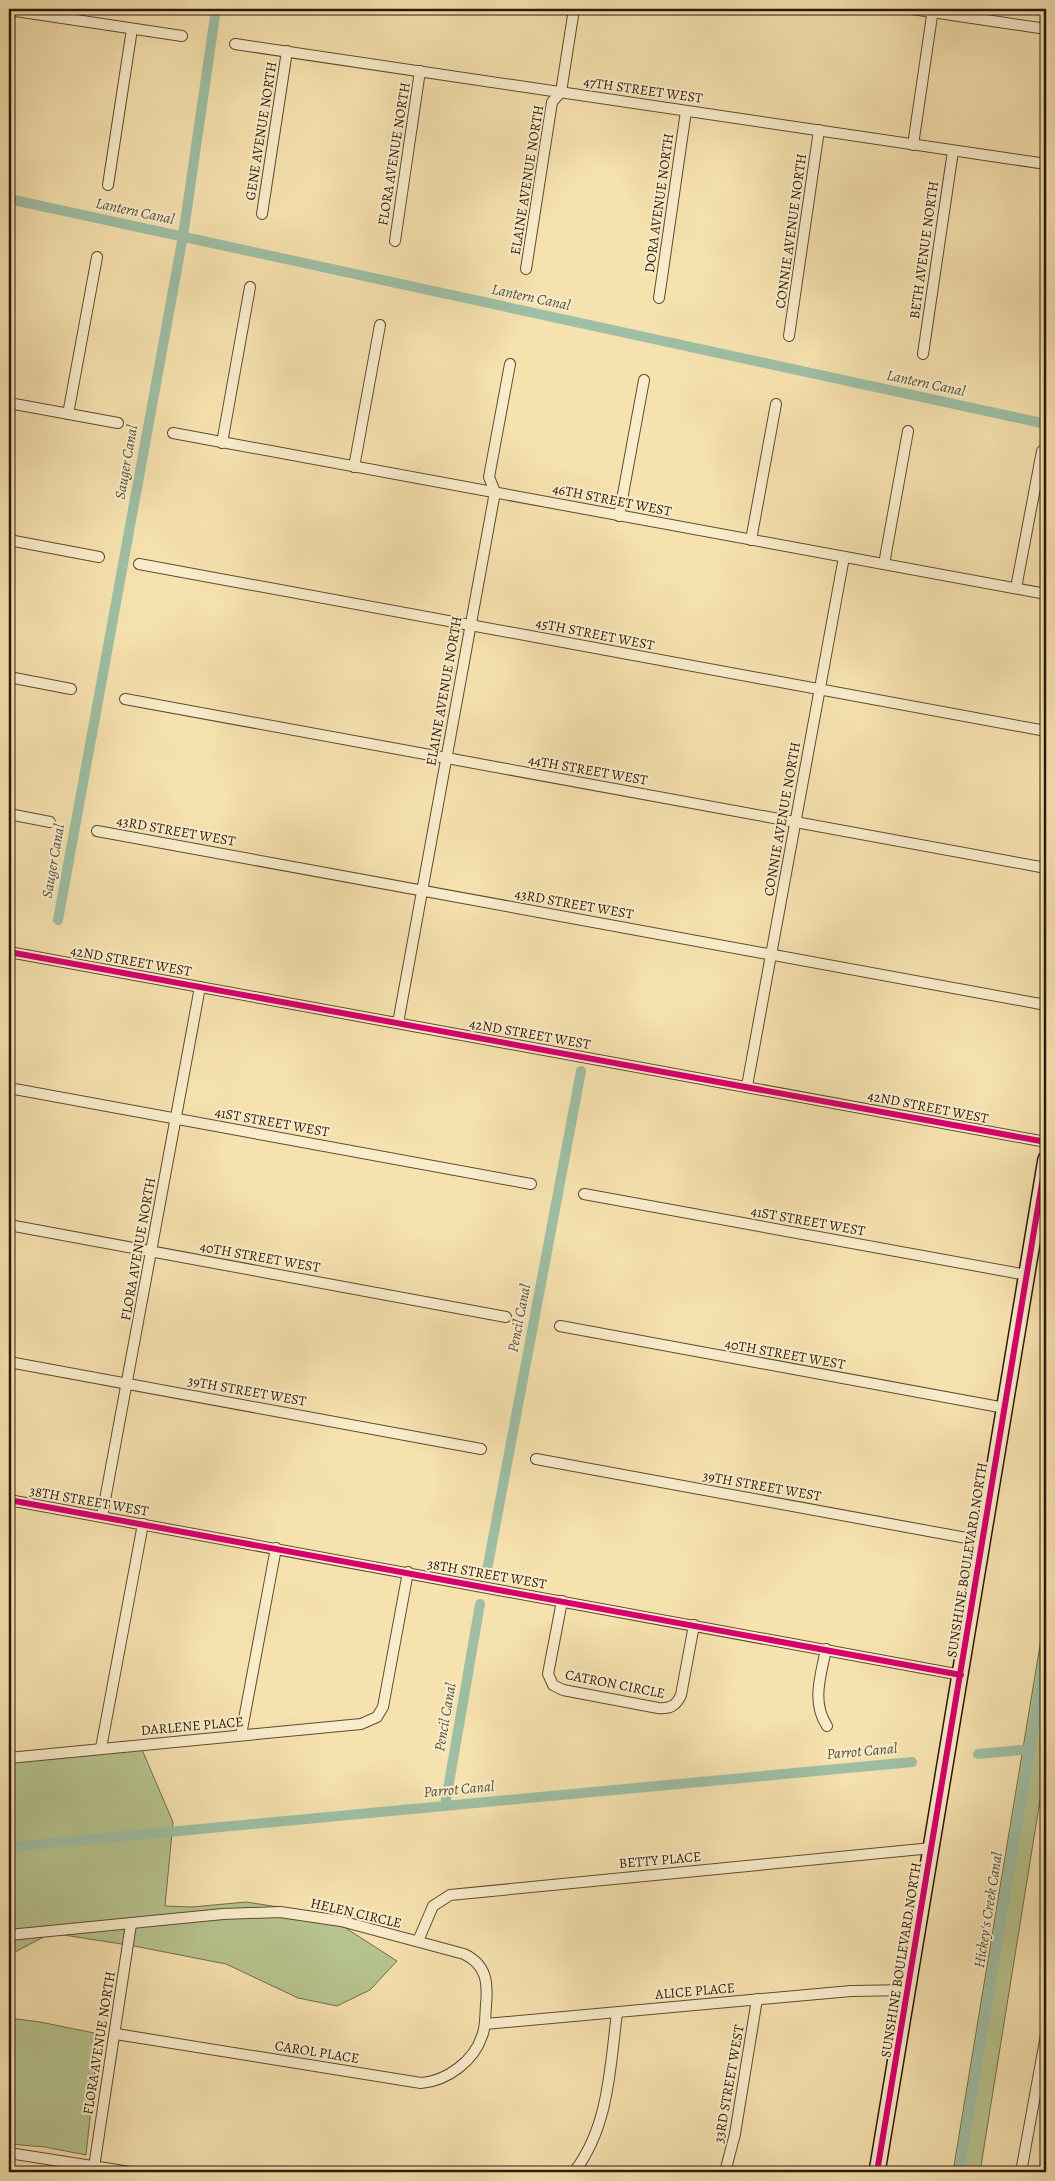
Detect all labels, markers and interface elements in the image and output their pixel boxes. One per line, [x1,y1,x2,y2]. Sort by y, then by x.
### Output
street label: GENE AVENUE NORTH [241,60,281,202]
street label: 47TH STREET WEST [582,72,704,108]
street label: FLORA AVENUE NORTH [373,81,415,227]
street label: ELAINE AVENUE NORTH [506,104,548,256]
street label: DORA AVENUE NORTH [640,132,678,274]
street label: CONNIE AVENUE NORTH [771,152,811,310]
street label: BETH AVENUE NORTH [905,180,943,320]
water label: Lantern Canal [94,193,176,229]
water label: Lantern Canal [490,279,572,315]
water label: Lantern Canal [885,365,967,401]
water label: Sauger Canal [110,423,142,501]
street label: 46TH STREET WEST [551,479,673,521]
street label: 45TH STREET WEST [534,613,656,655]
street label: ELAINE AVENUE NORTH [421,615,467,767]
street label: CONNIE AVENUE NORTH [759,740,805,898]
street label: 44TH STREET WEST [527,750,649,790]
street label: 43RD STREET WEST [115,811,237,851]
water label: Sauger Canal [37,822,69,900]
street label: 43RD STREET WEST [513,884,635,924]
street label: 42ND STREET WEST [69,941,193,981]
street label: 42ND STREET WEST [468,1014,592,1054]
street label: 42ND STREET WEST [866,1086,990,1128]
street label: 41ST STREET WEST [213,1103,331,1141]
street label: FLORA AVENUE NORTH [116,1176,160,1322]
street label: 41ST STREET WEST [749,1202,867,1240]
street label: 40TH STREET WEST [198,1237,322,1277]
water label: Pencil Canal [503,1282,535,1354]
street label: 40TH STREET WEST [723,1334,847,1374]
street label: 39TH STREET WEST [186,1371,308,1411]
street label: SUNSHINE BOULEVARD NORTH [942,1461,992,1659]
street label: 39TH STREET WEST [701,1466,823,1506]
street label: 38TH STREET WEST [28,1481,150,1521]
street label: 38TH STREET WEST [426,1554,548,1594]
street label: CATRON CIRCLE [563,1665,667,1703]
water label: Pencil Canal [429,1681,461,1753]
street label: DARLENE PLACE [140,1712,244,1740]
water label: Parrot Canal [826,1738,899,1764]
water label: Parrot Canal [423,1776,496,1802]
street label: BETTY PLACE [618,1847,702,1873]
water label: Hickey's Creek Canal [969,1851,1007,1969]
street label: SUNSHINE BOULEVARD NORTH [876,1861,926,2059]
street label: HELEN CIRCLE [309,1893,403,1933]
street label: FLORA AVENUE NORTH [78,1970,120,2116]
street label: ALICE PLACE [653,1978,736,2004]
street label: 33RD STREET WEST [709,2023,749,2145]
street label: CAROL PLACE [273,2036,361,2068]

